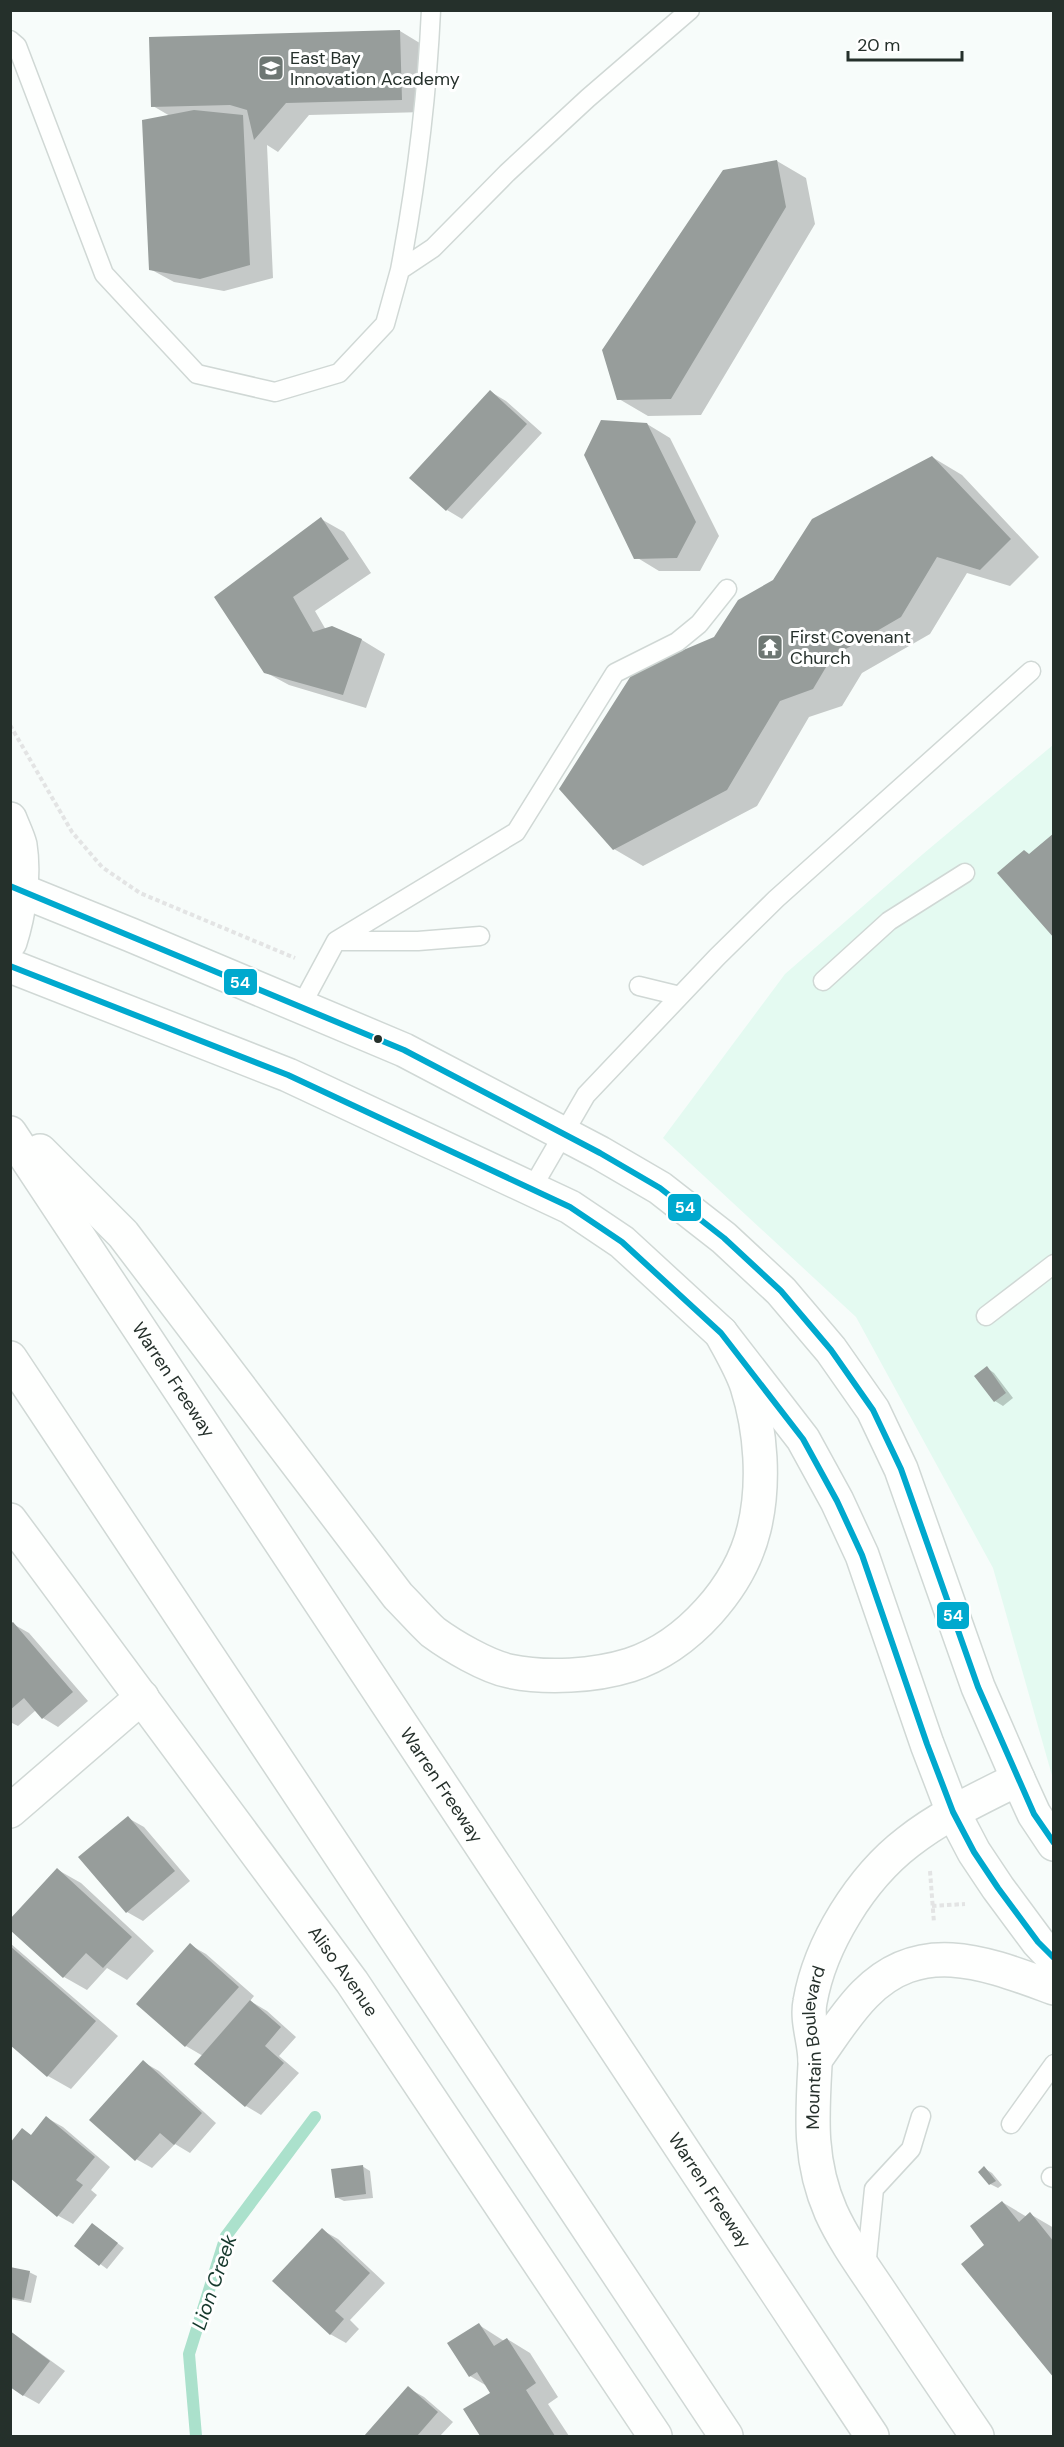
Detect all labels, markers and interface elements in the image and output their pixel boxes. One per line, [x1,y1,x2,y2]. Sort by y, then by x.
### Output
scale bar [848,24,962,62]
text: 20 m [857,33,900,57]
place label: East Bay Innovation Academy [290,46,460,91]
school or university icon: East Bay Innovation Academy [256,53,286,83]
place label: First Covenant Church [790,625,911,670]
temple icon: First Covenant Church [755,632,785,662]
line badge: 54 [223,968,258,996]
text: 54 [230,972,250,993]
unlabelled marker [372,1033,384,1045]
line badge: 54 [667,1193,702,1222]
text: 54 [675,1197,695,1218]
street label: Warren Freeway [126,1317,220,1442]
line badge: 54 [936,1601,970,1630]
text: 54 [943,1605,963,1626]
street label: Warren Freeway [395,1723,488,1848]
street label: Aliso Avenue [303,1921,384,2021]
street label: Mountain Boulevard [797,1963,831,2130]
street label: Warren Freeway [663,2128,757,2253]
water label: Lion Creek [186,2230,243,2333]

